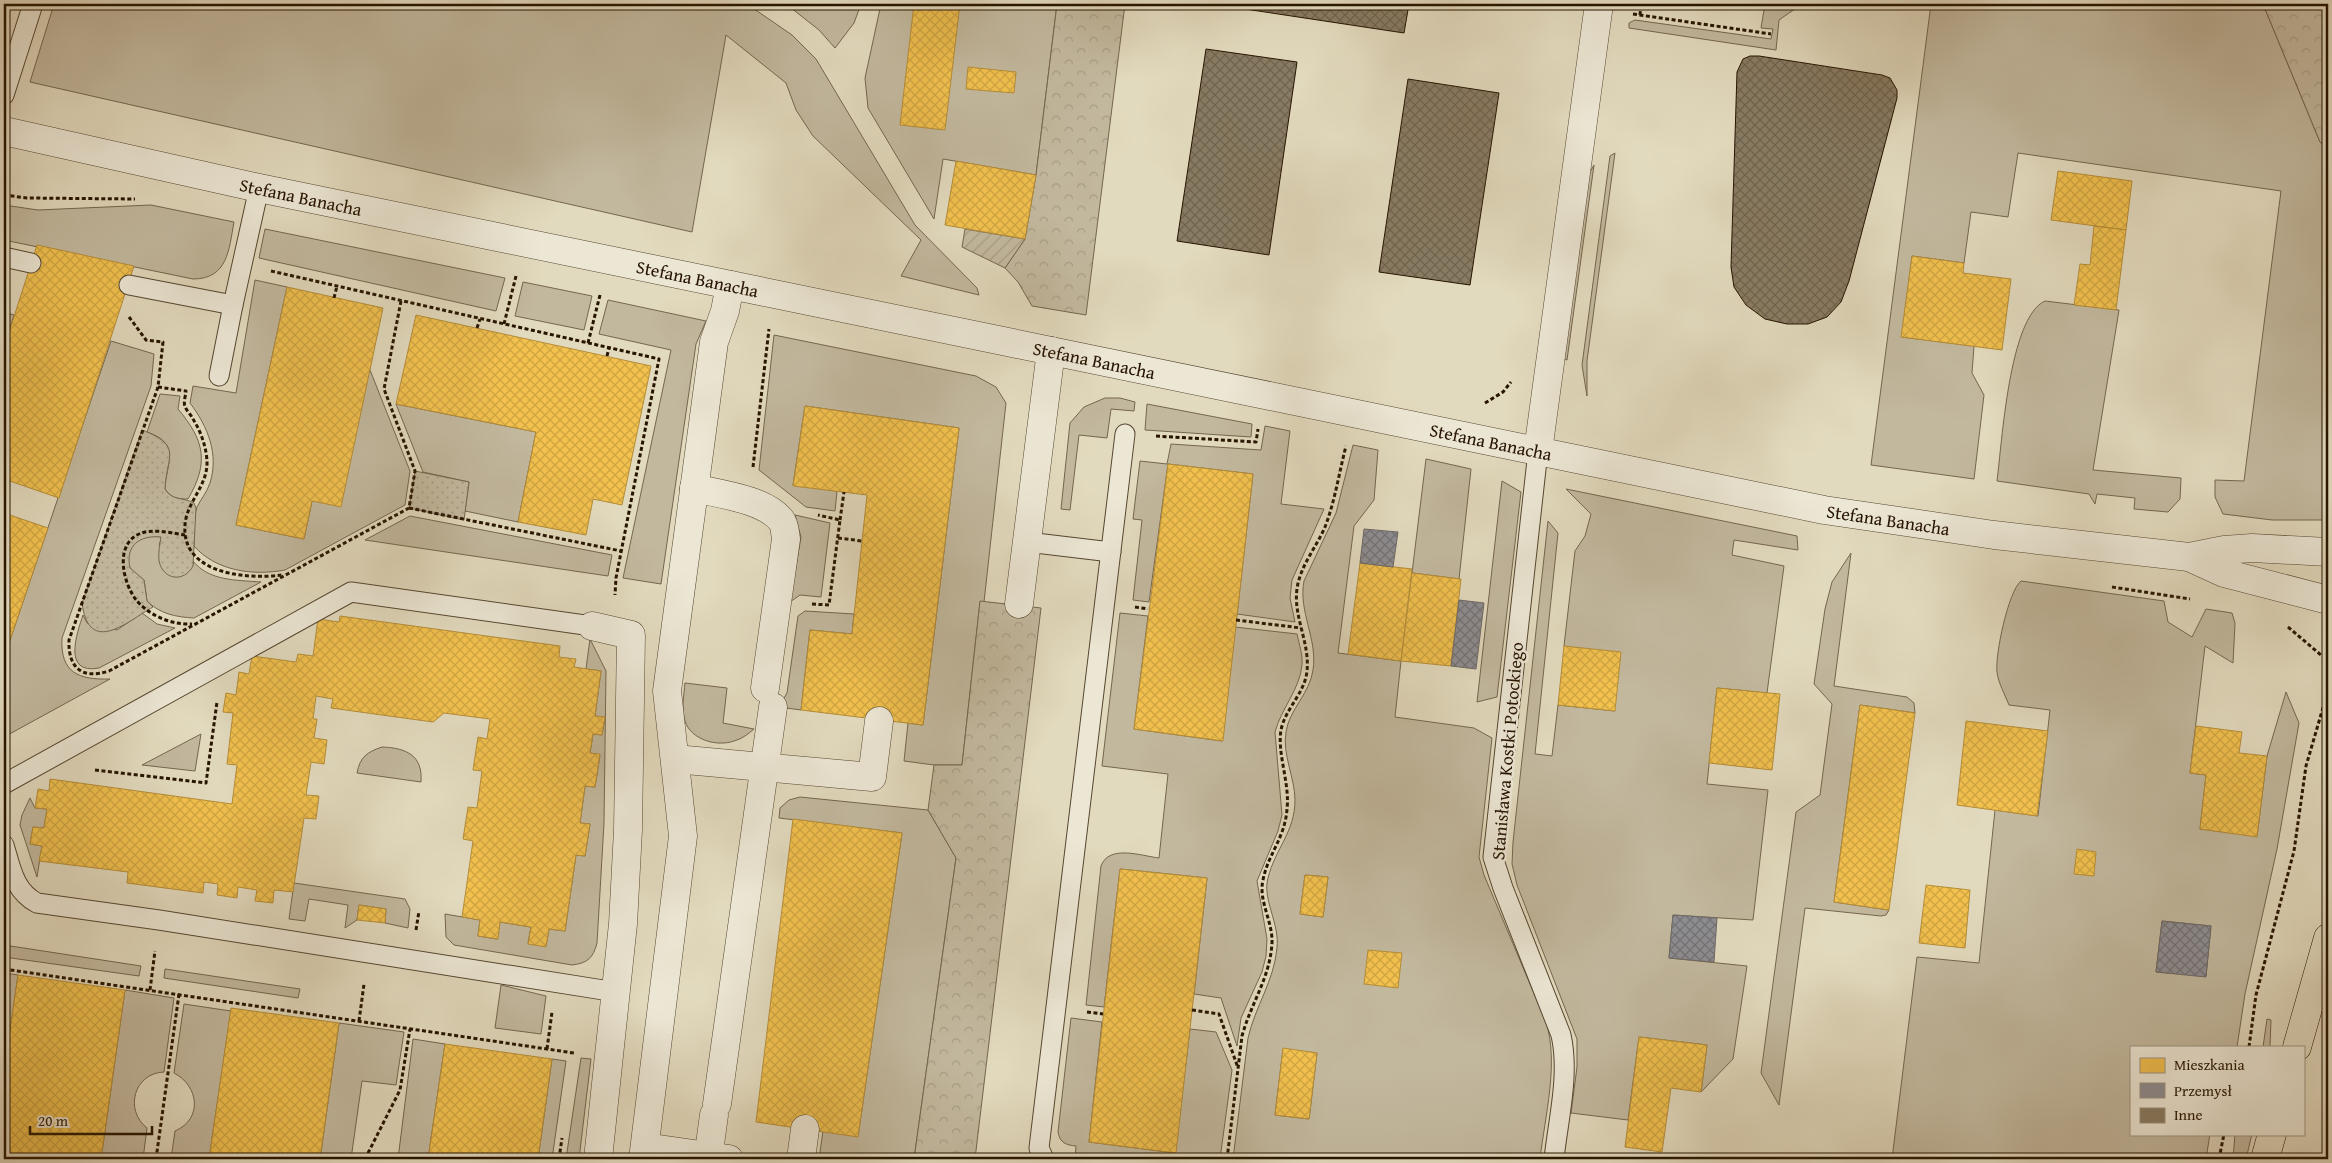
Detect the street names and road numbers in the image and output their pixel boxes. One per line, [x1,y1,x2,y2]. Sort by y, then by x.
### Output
street label: Stefana Banacha [237,171,365,222]
street label: Stefana Banacha [634,252,762,304]
street label: Stefana Banacha [1031,334,1158,386]
street label: Stefana Banacha [1427,416,1555,467]
street label: Stefana Banacha [1825,497,1952,542]
street label: Stanisława Kostki Potockiego [1484,641,1530,861]

